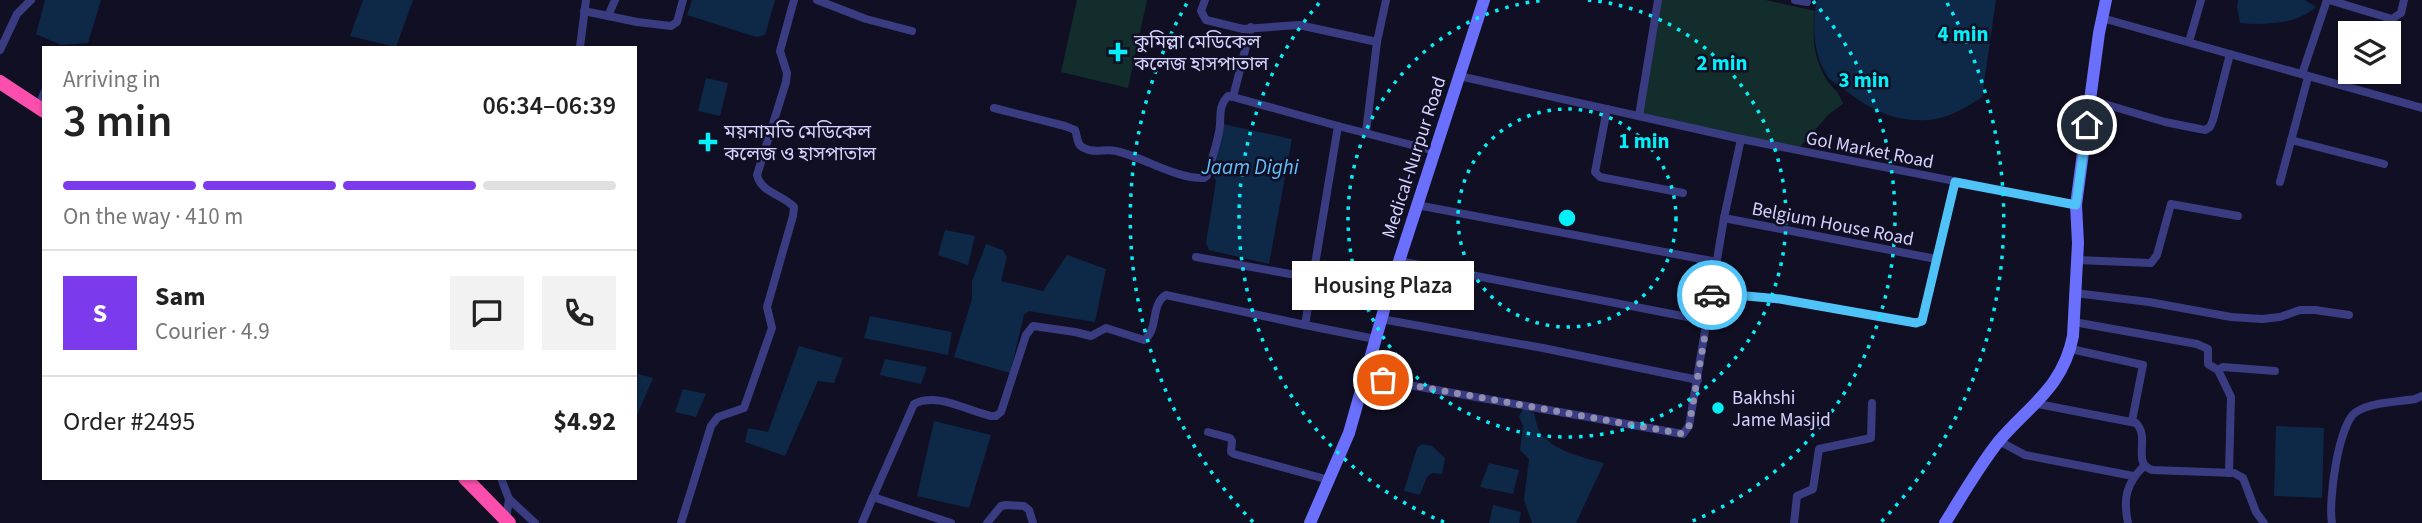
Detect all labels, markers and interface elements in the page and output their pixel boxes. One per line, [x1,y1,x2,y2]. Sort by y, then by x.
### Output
text: 4 min [1937,19,1989,49]
map controls [2338,21,2401,84]
button: layers [2338,21,2401,84]
place label: কুমিল্লা মেডিকেল কলেজ হাসপাতাল [1133,29,1269,78]
marker: কুমিল্লা মেডিকেল কলেজ হাসপাতাল [1108,42,1128,62]
text: 2 min [1696,48,1748,78]
text: Arriving in [63,63,161,96]
text: 3 min [1838,65,1890,95]
street label: Medical-Nurpur Road [1376,73,1453,242]
text: 06:34–06:39 [483,87,616,124]
text: 3 min [63,89,172,154]
pin [2057,95,2117,155]
icon: home [2068,106,2106,144]
place label: ময়নামতি মেডিকেল কলেজ ও হাসপাতাল [723,119,877,168]
street label: Gol Market Road [1803,125,1936,176]
text: 1 min [1618,126,1670,156]
marker: ময়নামতি মেডিকেল কলেজ ও হাসপাতাল [698,132,718,152]
water label: Jaam Dighi [1200,152,1300,182]
street label: Belgium House Road [1749,196,1916,253]
text: On the way · 410 m [63,200,243,233]
centre of rings [1555,206,1579,230]
courier [1677,260,1747,330]
callout: Housing Plaza [1292,261,1474,310]
text: Housing Plaza [1313,269,1453,302]
button: chat [450,276,524,350]
button: phone [542,276,616,350]
icon: car [1693,276,1731,314]
text: Sam [155,278,205,315]
text: S [93,295,107,332]
text: Courier · 4.9 [155,315,270,348]
pin [1353,350,1413,410]
icon: bag [1364,361,1402,399]
place label: Bakhshi Jame Masjid [1732,385,1831,434]
marker: Bakhshi Jame Masjid [1710,400,1726,416]
text: Order #2495 [63,403,195,440]
text: $4.92 [553,403,616,440]

